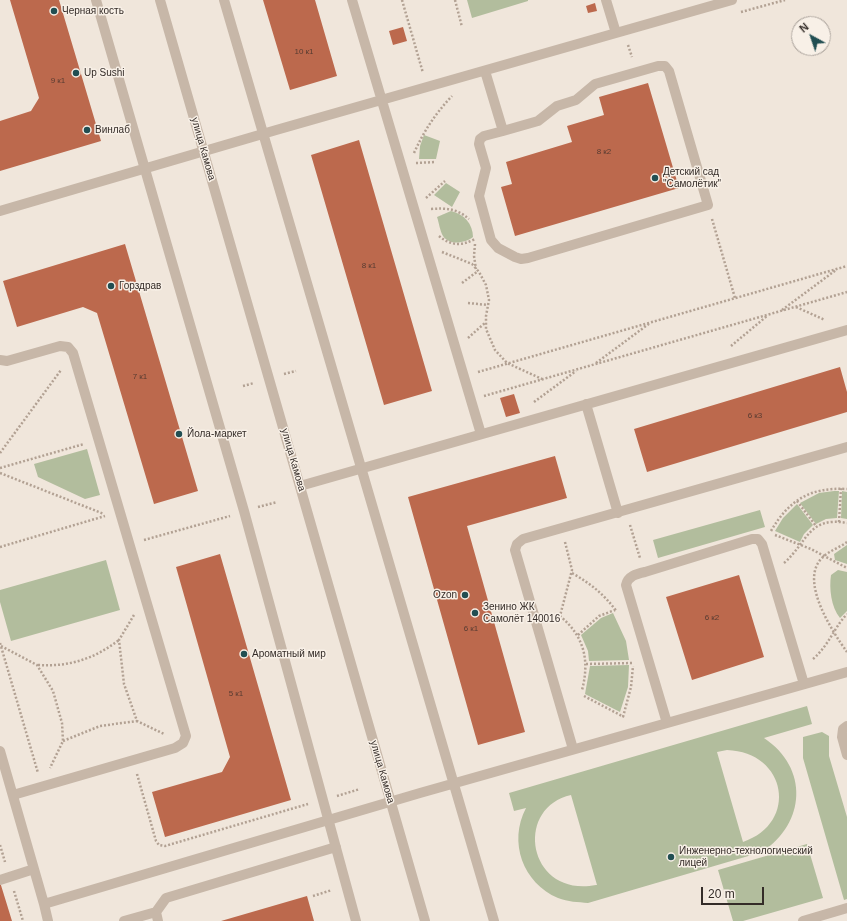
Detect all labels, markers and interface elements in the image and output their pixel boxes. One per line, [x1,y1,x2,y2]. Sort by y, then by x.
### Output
place label: Черная кость [62,5,124,17]
marker: Черная кость [49,6,59,16]
north arrow [791,16,831,56]
text: N [797,20,811,35]
house number: 10 к1 [294,47,314,57]
place label: Up Sushi [84,67,125,79]
marker: Up Sushi [71,68,81,78]
house number: 9 к1 [51,76,65,86]
street label: улица Камова [188,116,218,182]
place label: Винлаб [95,124,130,136]
marker: Винлаб [82,125,92,135]
house number: 8 к2 [597,147,611,157]
place label: Детский сад "Самолётик" [663,166,721,190]
marker: Детский сад "Самолётик" [650,173,660,183]
house number: 8 к1 [362,261,376,271]
place label: Горздрав [119,280,161,292]
marker: Горздрав [106,281,116,291]
house number: 7 к1 [133,372,147,382]
house number: 6 к3 [748,411,762,421]
street label: улица Камова [278,427,308,493]
place label: Йола-маркет [187,428,247,440]
marker: Йола-маркет [174,429,184,439]
place label: Ozon [433,589,457,601]
marker: Ozon [460,590,470,600]
place label: Зенино ЖК Самолёт 140016 [483,601,560,624]
marker: Зенино ЖК Самолёт 140016 [470,608,480,618]
house number: 6 к2 [705,613,719,623]
house number: 6 к1 [464,624,478,634]
place label: Ароматный мир [252,648,326,660]
marker: Ароматный мир [239,649,249,659]
house number: 5 к1 [229,689,243,699]
street label: улица Камова [367,739,397,805]
place label: Инженерно-технологический лицей [679,845,813,868]
marker: Инженерно-технологический лицей [666,852,676,862]
scale bar [703,879,766,905]
text: 20 m [708,887,735,901]

